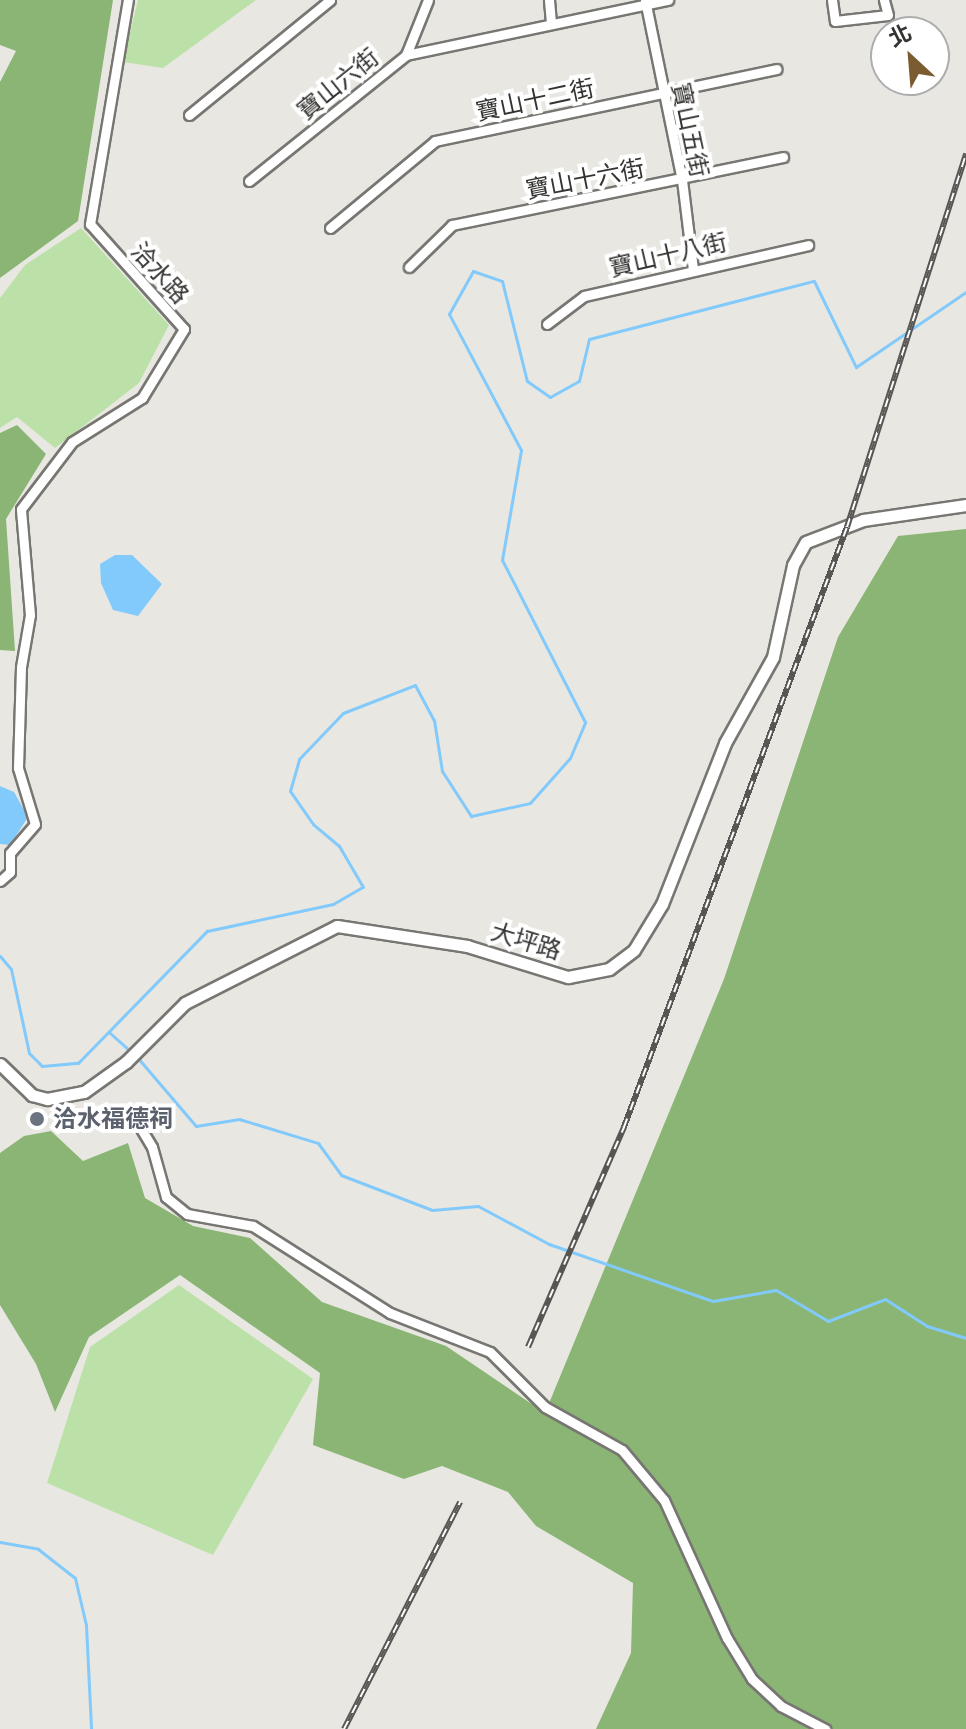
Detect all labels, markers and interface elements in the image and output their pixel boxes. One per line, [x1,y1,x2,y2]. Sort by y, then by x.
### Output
north arrow [870,16,950,96]
text: 北 [885,20,916,52]
street label: 寶山六街 [292,43,384,125]
street label: 寶山十二街 [473,73,597,127]
street label: 寶山五街 [666,80,714,180]
street label: 寶山十六街 [523,153,647,205]
street label: 寶山十八街 [606,227,730,283]
street label: 洽水路 [125,237,195,309]
street label: 大坪路 [487,917,565,965]
place label: 洽水福德祠 [53,1105,173,1133]
marker: 洽水福德祠 [28,1110,46,1128]

